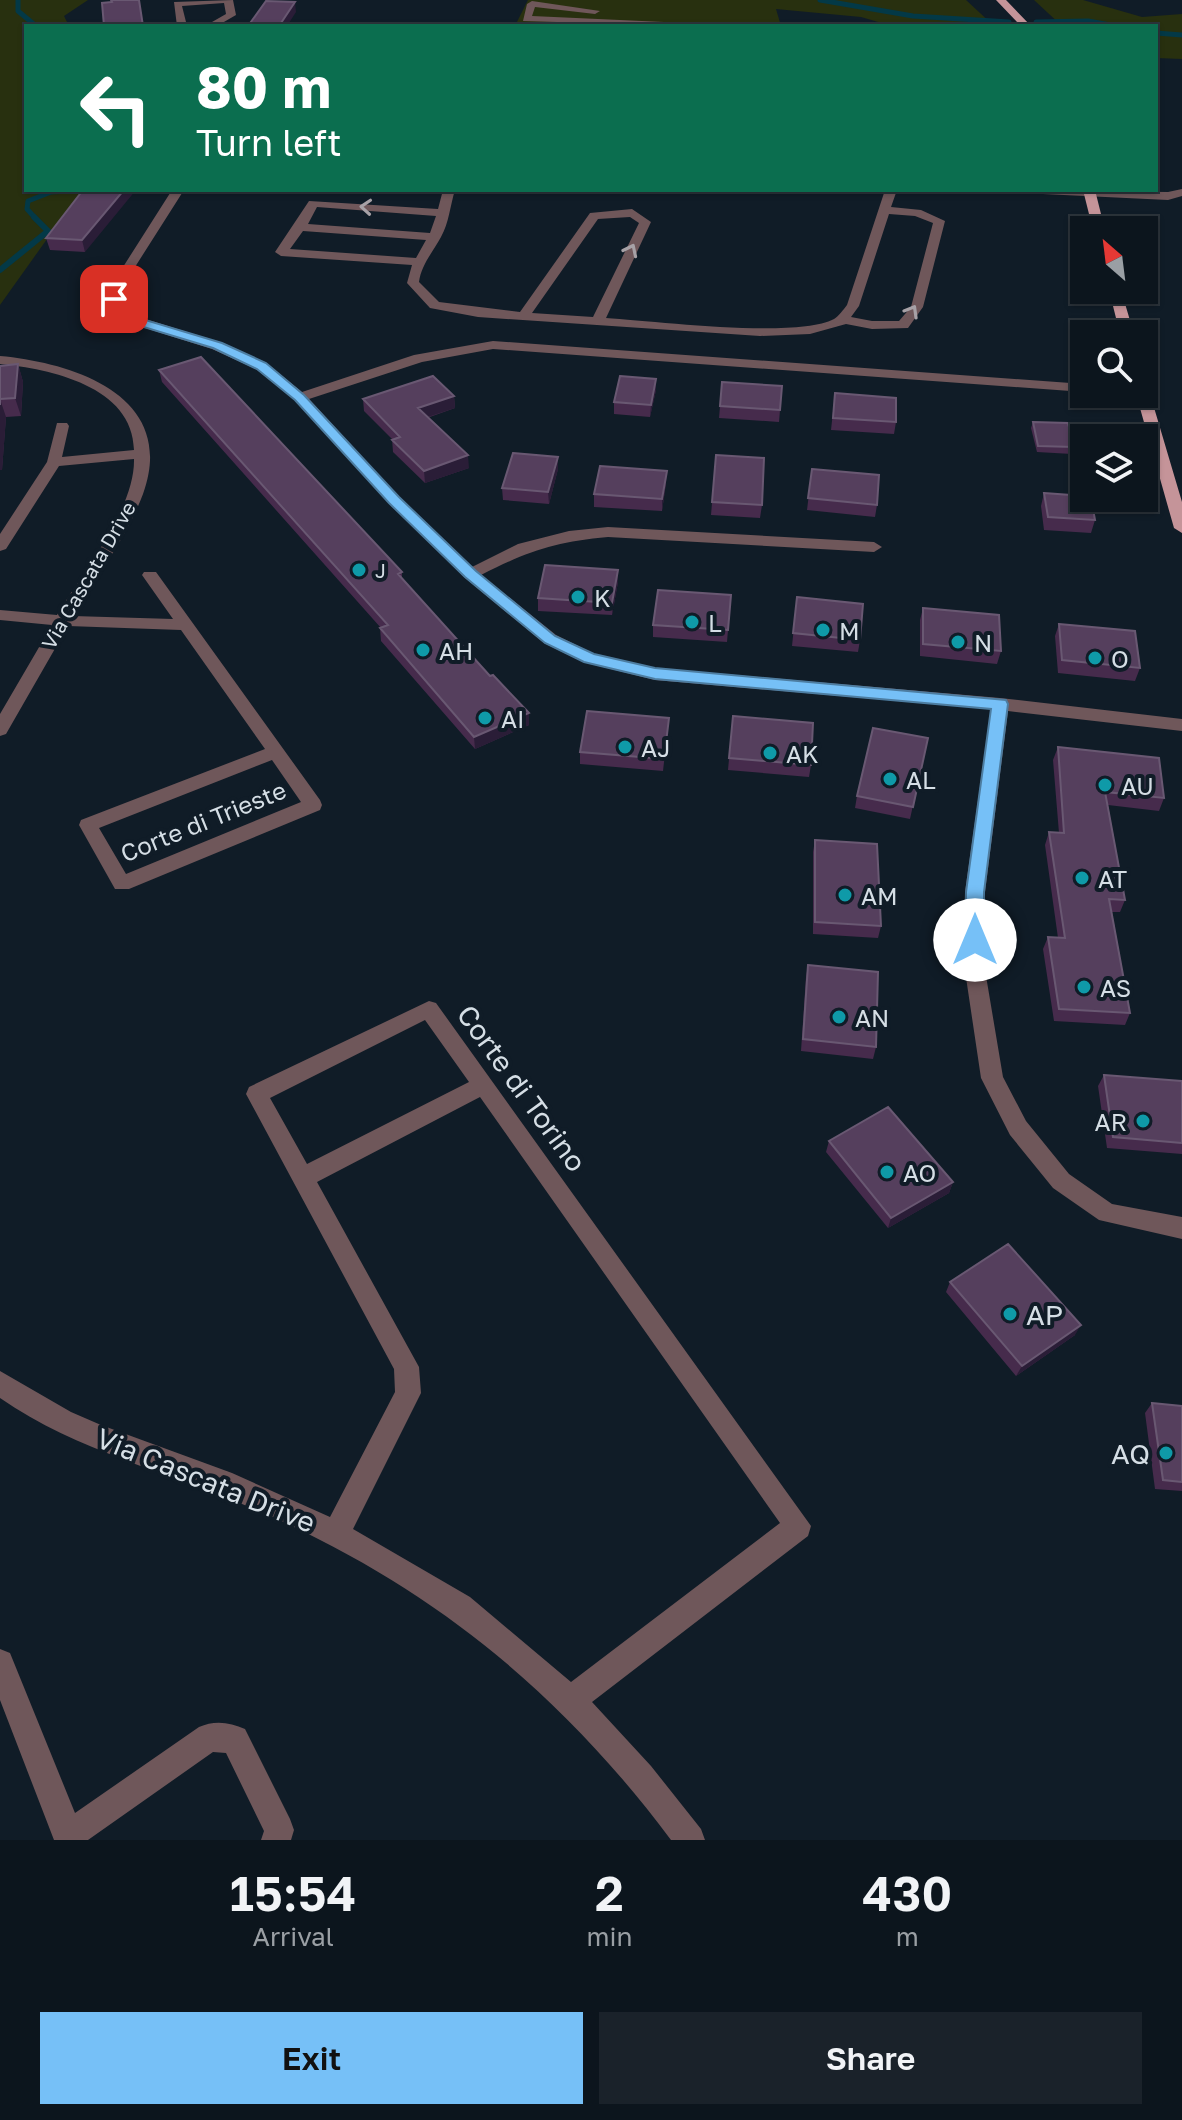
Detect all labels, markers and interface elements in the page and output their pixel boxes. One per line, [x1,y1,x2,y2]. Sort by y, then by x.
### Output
text: 80 m [196,53,331,120]
icon: left [64,56,168,160]
text: Turn left [196,121,342,164]
one-way arrow [359,199,372,216]
north arrow [1070,216,1158,304]
map controls [1070,216,1158,512]
one-way arrow [622,244,638,258]
pin [80,265,148,333]
icon: arrive [92,277,136,321]
one-way arrow [902,305,918,320]
button: search [1070,320,1158,408]
button: layers [1070,424,1158,512]
street label: Via Cascata Drive [36,497,140,653]
place label: J [375,558,386,582]
marker: J [350,561,368,579]
place label: K [594,583,611,612]
marker: K [569,588,587,606]
place label: L [708,608,722,637]
marker: L [683,613,701,631]
place label: M [839,616,860,645]
marker: M [814,621,832,639]
place label: N [974,628,992,657]
marker: N [949,633,967,651]
place label: AH [439,636,473,665]
marker: AH [414,641,432,659]
place label: O [1111,644,1129,673]
marker: O [1086,649,1104,667]
place label: AI [501,704,525,733]
marker: AI [476,709,494,727]
place label: AJ [641,733,671,762]
marker: AJ [616,738,634,756]
place label: AK [786,739,819,768]
marker: AK [761,744,779,762]
place label: AL [906,765,936,794]
marker: AL [881,770,899,788]
place label: AU [1121,771,1154,800]
street label: Corte di Trieste [116,775,290,867]
marker: AU [1096,776,1114,794]
place label: AT [1098,864,1127,893]
marker: AT [1073,869,1091,887]
place label: AM [861,881,898,910]
marker: AM [836,886,854,904]
position arrow [933,898,1017,982]
place label: AS [1100,973,1131,1002]
marker: AS [1075,978,1093,996]
street label: Corte di Torino [451,998,593,1178]
place label: AN [855,1003,889,1032]
marker: AN [830,1008,848,1026]
place label: AR [1095,1107,1127,1136]
marker: AR [1134,1112,1152,1130]
place label: AO [903,1158,936,1187]
marker: AO [878,1163,896,1181]
place label: AP [1026,1298,1063,1331]
marker: AP [1001,1305,1019,1323]
street label: Via Cascata Drive [92,1421,320,1539]
place label: AQ [1111,1437,1150,1470]
marker: AQ [1157,1444,1175,1462]
text: 15:54 [230,1864,357,1922]
text: 2 [595,1864,624,1922]
text: 430 [862,1864,952,1922]
text: Arrival [252,1921,334,1952]
text: min [586,1921,632,1952]
text: m [896,1921,919,1952]
button: Exit [40,2012,583,2104]
button: Share [599,2012,1142,2104]

